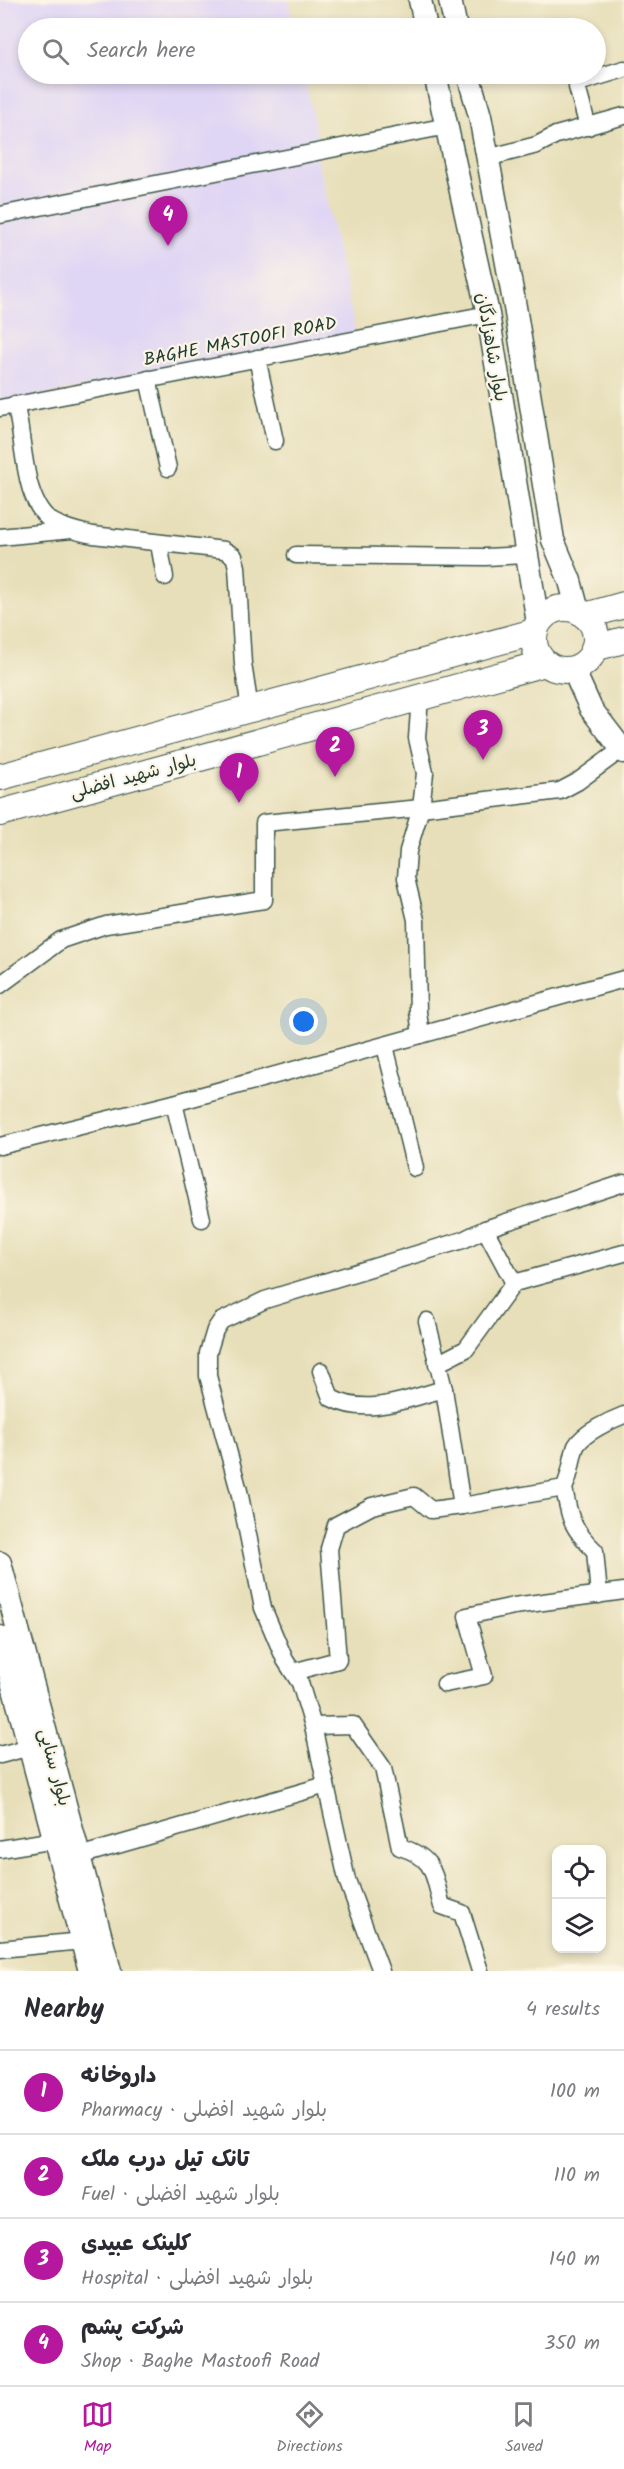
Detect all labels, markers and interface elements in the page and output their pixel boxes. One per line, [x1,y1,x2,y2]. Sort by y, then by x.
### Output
search box [18,18,606,84]
text: Search here [87,34,195,69]
icon: search [39,35,72,68]
pin: 4 [148,196,188,246]
street label: بلوار شاهزادگان [467,290,514,404]
street label: BAGHE MASTOOFI ROAD [141,309,340,375]
pin: 3 [464,710,502,760]
pin: 2 [316,728,354,777]
street label: بلوار شهید افضلی [67,747,200,808]
pin: 1 [220,754,258,803]
your location [289,1007,318,1036]
street label: بلوار سنایی [29,1725,78,1810]
map controls [552,1845,606,1953]
button: locate [552,1845,606,1899]
button: layers [552,1899,606,1953]
text: Nearby [24,1989,104,2031]
text: 4 results [526,1994,600,2026]
text: داروخانه [81,2059,157,2094]
text: 1 [40,2076,47,2108]
text: 100 m [550,2076,600,2108]
text: Pharmacy · بلوار شهید افضلی [81,2095,327,2127]
text: تانک تیل درب ملک [81,2143,249,2178]
text: 2 [38,2160,49,2192]
text: 110 m [554,2160,600,2192]
text: Fuel · بلوار شهید افضلی [81,2179,280,2211]
text: کلینک عبیدی [81,2227,191,2262]
text: 3 [38,2244,49,2276]
text: 140 m [549,2244,600,2276]
text: Hospital · بلوار شهید افضلی [81,2263,313,2295]
text: شرکت پشم [81,2311,184,2346]
text: 4 [38,2328,49,2360]
text: 350 m [544,2328,600,2360]
text: Shop · Baghe Mastoofi Road [81,2346,319,2378]
tab: Map [81,2398,114,2459]
tab: Directions [276,2398,343,2459]
tab: Saved [505,2398,543,2459]

